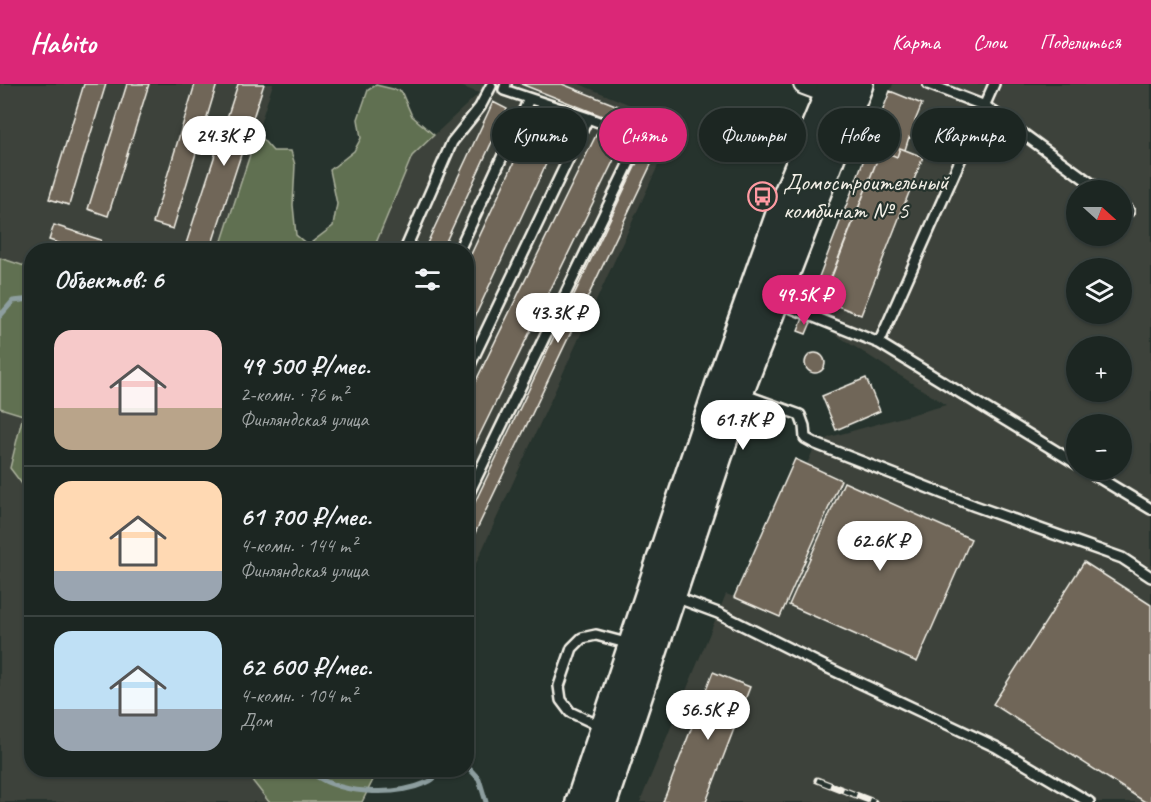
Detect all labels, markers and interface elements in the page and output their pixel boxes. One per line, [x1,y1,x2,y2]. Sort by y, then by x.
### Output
text: Habito [30,25,96,60]
text: Карта [892,29,940,55]
text: Слои [973,29,1007,55]
text: Поделиться [1040,29,1121,55]
chip: Купить [492,108,587,162]
chip: Снять [599,108,687,162]
chip: Фильтры [699,108,806,162]
chip: Новое [818,108,900,162]
chip: Квартира [912,108,1026,162]
pin: 24.3K ₽ [169,116,279,167]
text: 24.3K ₽ [196,123,252,148]
place label: Домостроительный комбинат № 5 [783,167,950,225]
bus stop icon: Домостроительный комбинат № 5 [746,180,778,212]
north arrow [1066,180,1132,246]
map controls [1066,180,1132,480]
button: layers [1066,258,1132,324]
text: Объектов: 6 [54,263,163,296]
icon: filters [411,263,444,296]
pin: 49.5K ₽ [749,275,859,326]
text: 49.5K ₽ [776,282,832,307]
pin: 43.3K ₽ [503,293,613,344]
text: 43.3K ₽ [530,300,586,325]
button: + [1066,336,1132,402]
text: 49 500 ₽/мес. [240,349,370,382]
icon: home [102,354,174,426]
text: 2-комн. · 76 m² [240,382,348,407]
pin: 61.7K ₽ [688,400,798,451]
text: Финляндская улица [240,407,368,432]
text: 61.7K ₽ [715,407,771,432]
button: − [1066,414,1132,480]
text: 61 700 ₽/мес. [240,500,371,533]
icon: home [102,505,174,577]
pin: 62.6K ₽ [825,521,935,572]
text: 62.6K ₽ [851,528,909,553]
text: 4-комн. · 144 m² [240,533,357,558]
text: Финляндская улица [240,558,368,583]
text: 62 600 ₽/мес. [240,650,372,683]
icon: home [102,655,174,727]
text: 4-комн. · 104 m² [240,683,357,708]
pin: 56.5K ₽ [653,690,763,741]
text: 56.5K ₽ [680,697,736,722]
text: Дом [240,708,272,733]

